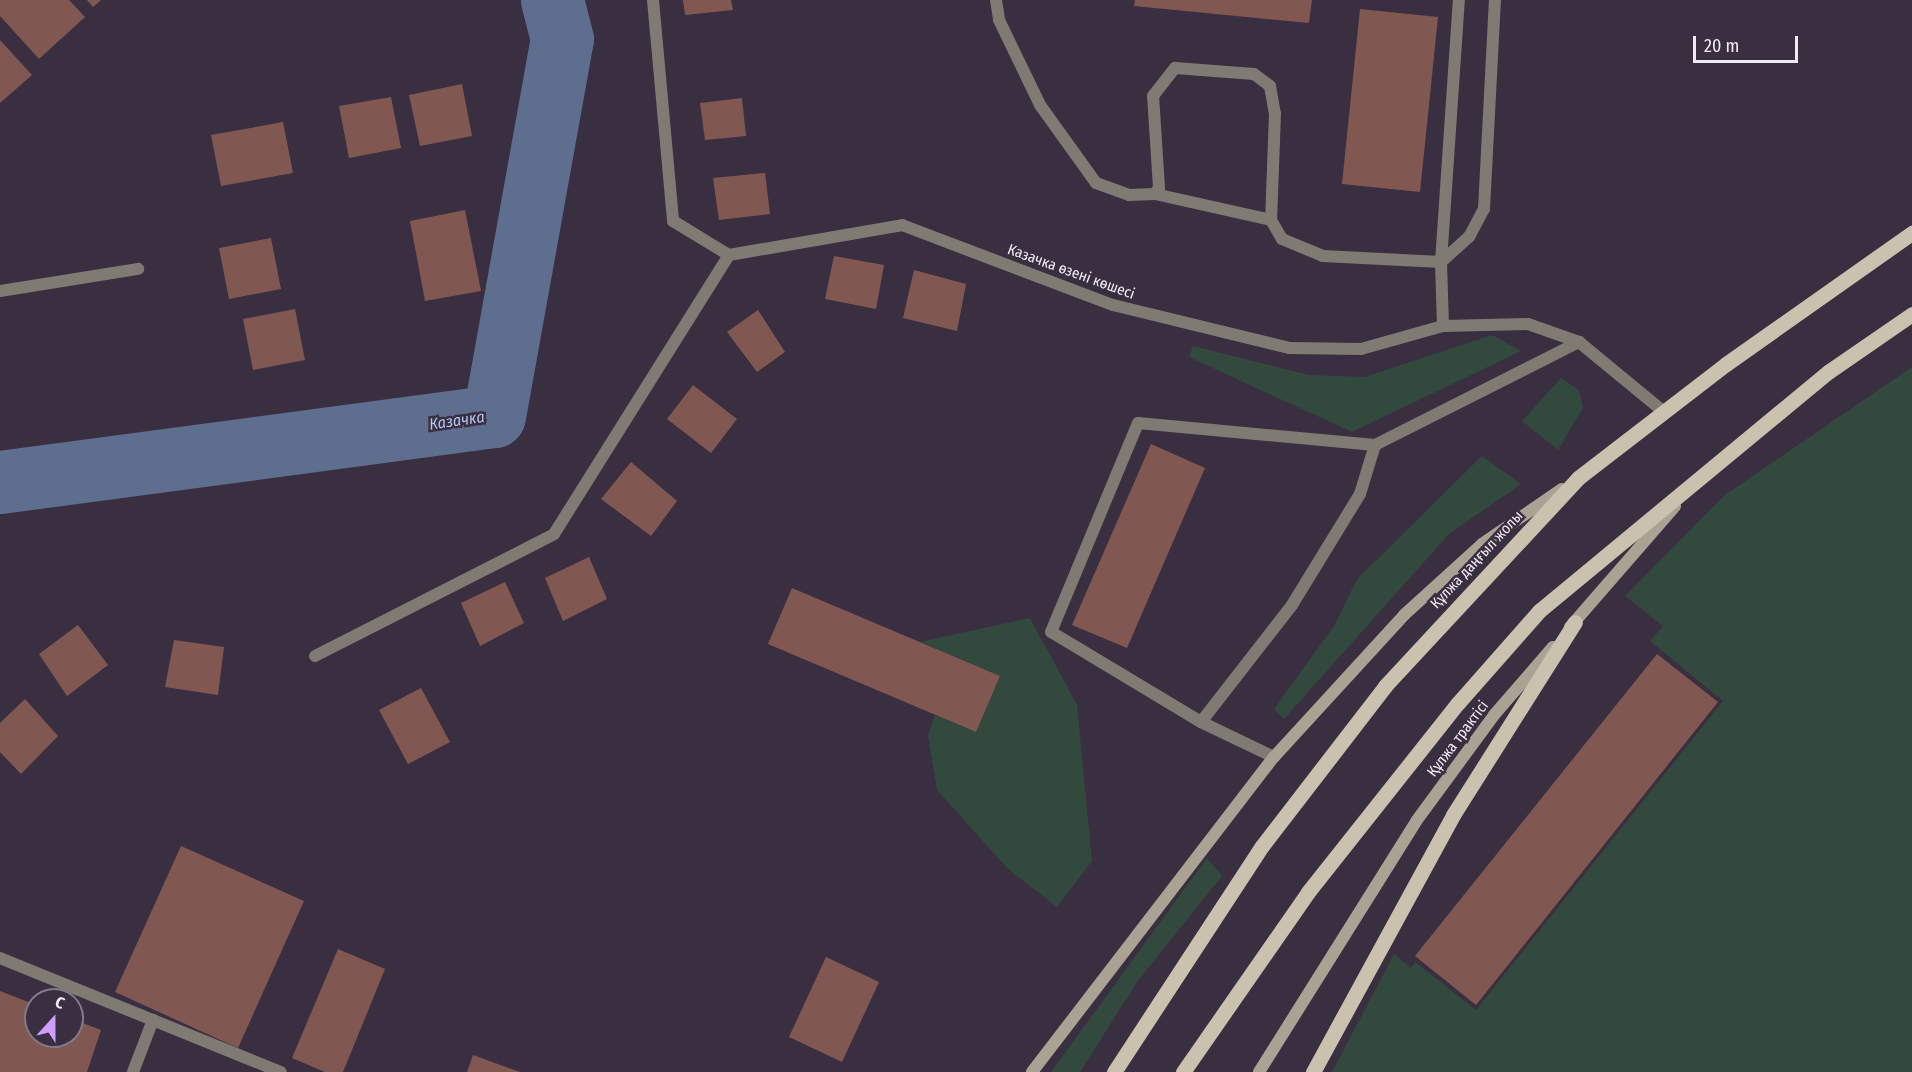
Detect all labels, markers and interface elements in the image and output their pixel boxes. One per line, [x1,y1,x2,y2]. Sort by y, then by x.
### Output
scale bar [1696,24,1801,62]
text: 20 m [1704,35,1739,57]
street label: Казачка өзені көшесі [1005,241,1137,303]
water label: Казачка [428,408,486,434]
street label: Құлжа даңғыл жолы [1427,507,1527,613]
street label: Құлжа трактісі [1424,697,1492,781]
north arrow [24,988,84,1048]
text: С [53,992,67,1013]

